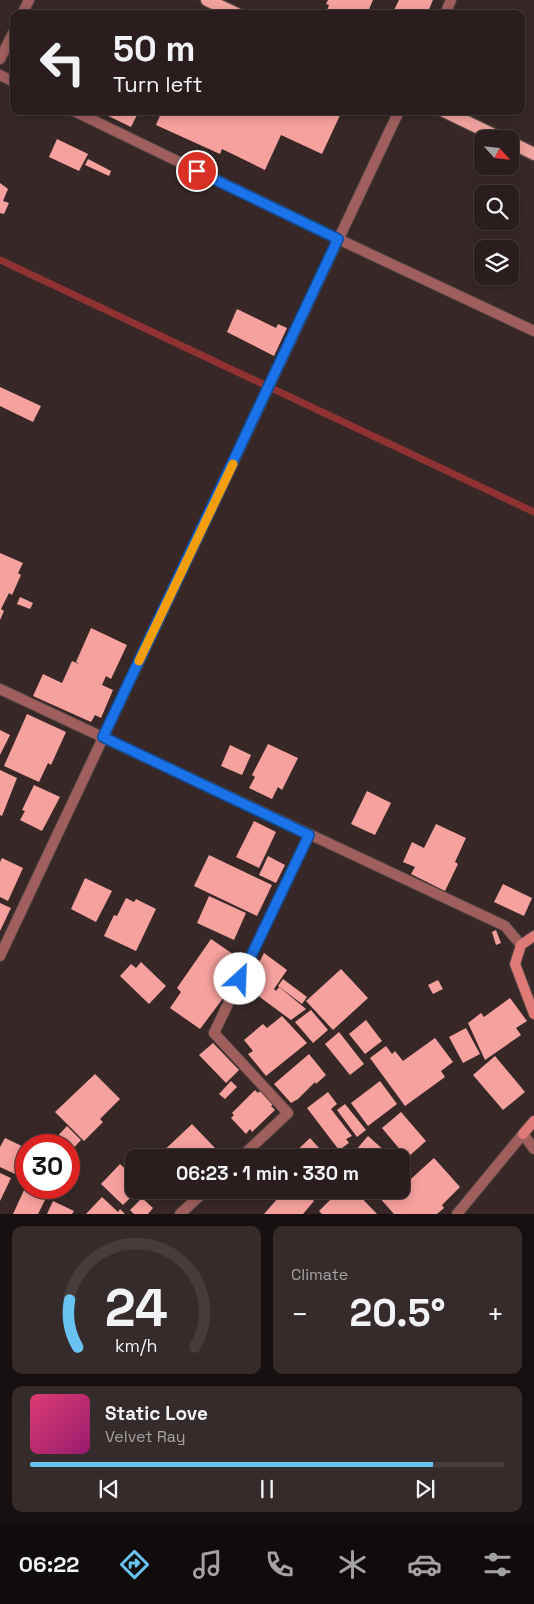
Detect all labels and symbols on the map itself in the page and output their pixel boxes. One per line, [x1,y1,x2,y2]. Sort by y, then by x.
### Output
north arrow [474,130,519,175]
pin [176,150,218,192]
position arrow [213,952,265,1004]
speed limit sign: 30 [15,1134,80,1199]

